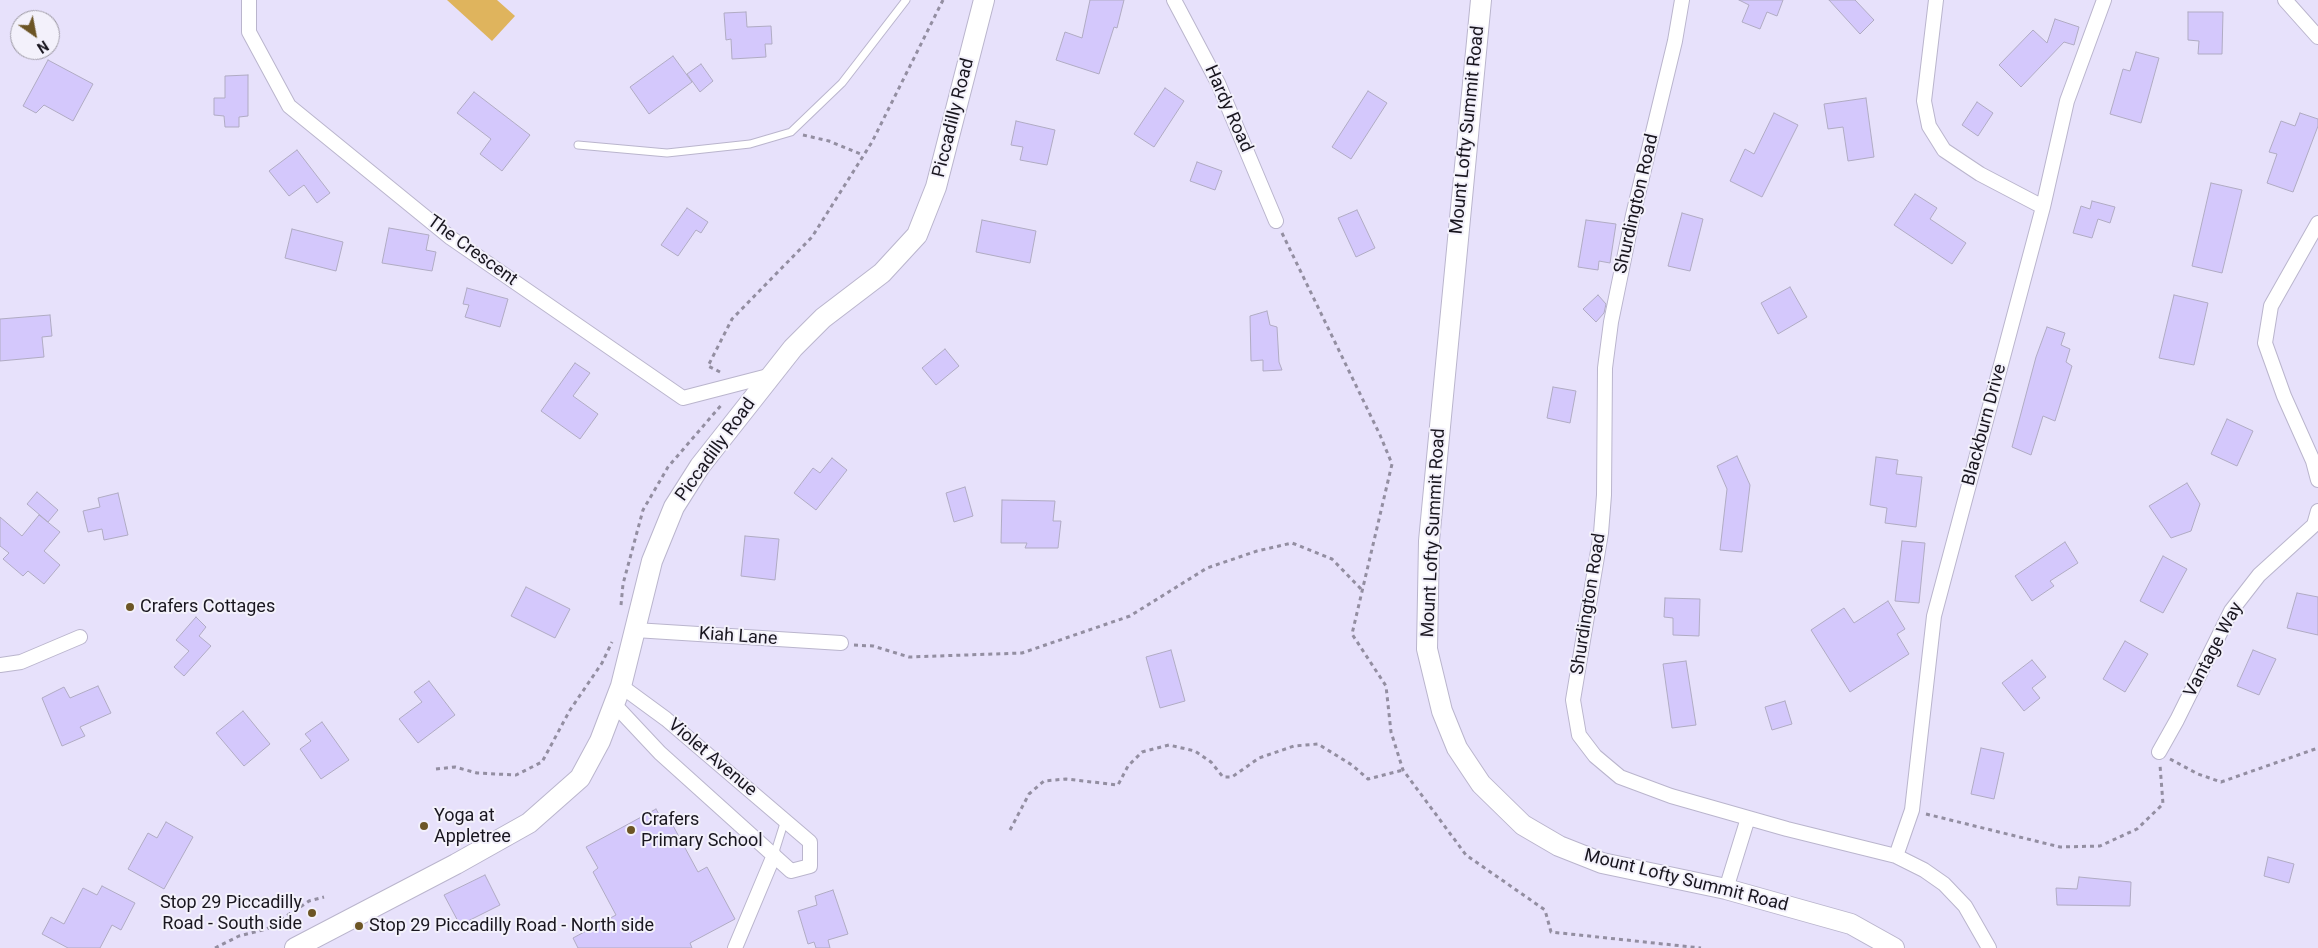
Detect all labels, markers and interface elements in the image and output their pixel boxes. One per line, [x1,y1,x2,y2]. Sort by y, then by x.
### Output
north arrow [10,10,60,60]
street label: Mount Lofty Summit Road [1446,25,1490,235]
text: N [34,37,51,56]
street label: Piccadilly Road [929,56,979,180]
street label: Hardy Road [1199,62,1257,156]
street label: Shurdington Road [1610,132,1664,276]
street label: The Crescent [423,211,521,291]
street label: Blackburn Drive [1958,362,2012,488]
street label: Piccadilly Road [671,394,761,506]
street label: Mount Lofty Summit Road [1418,428,1450,638]
street label: Shurdington Road [1567,532,1611,676]
place label: Crafers Cottages [140,596,275,618]
street label: Vantage Way [2180,599,2248,701]
marker: Crafers Cottages [124,601,136,613]
street label: Kiah Lane [698,623,778,651]
street label: Violet Avenue [663,715,761,801]
place label: Yoga at Appletree [434,805,511,848]
place label: Crafers Primary School [641,809,763,852]
marker: Yoga at Appletree [418,820,430,832]
marker: Crafers Primary School [625,824,637,836]
street label: Mount Lofty Summit Road [1582,845,1790,917]
place label: Stop 29 Piccadilly Road - South side [160,892,302,934]
marker: Stop 29 Piccadilly Road - South side [306,907,318,919]
place label: Stop 29 Piccadilly Road - North side [369,915,654,937]
marker: Stop 29 Piccadilly Road - North side [353,920,365,932]

